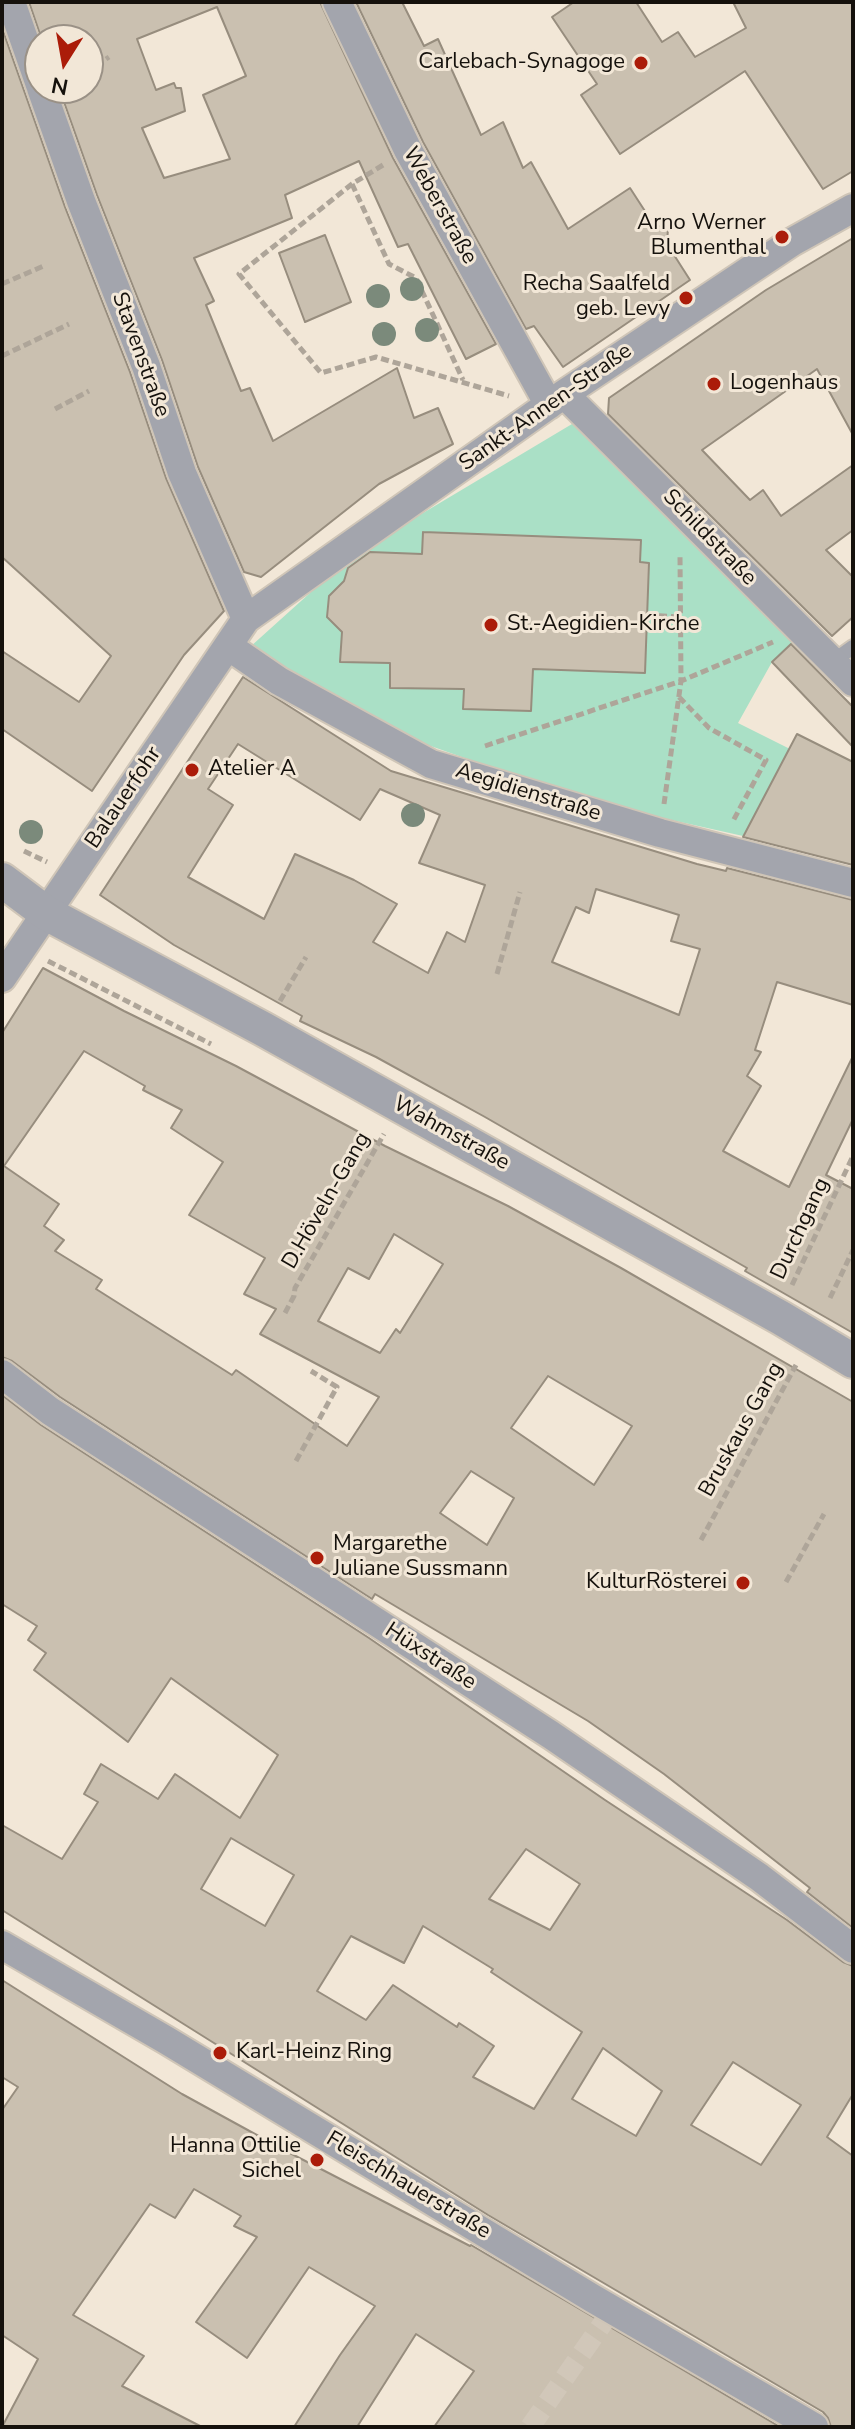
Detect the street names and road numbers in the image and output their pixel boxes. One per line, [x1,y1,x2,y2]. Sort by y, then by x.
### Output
street label: Weberstraße [396,143,482,269]
street label: Stavenstraße [105,289,175,421]
street label: Sankt-Annen-Straße [455,338,637,478]
street label: Schildstraße [657,484,761,592]
street label: Balauerfohr [80,742,168,854]
street label: Aegidienstraße [452,758,604,828]
street label: Wahmstraße [388,1091,514,1177]
street label: D.Höveln-Gang [277,1128,377,1274]
street label: Durchgang [766,1174,836,1284]
street label: Bruskaus Gang [694,1358,790,1502]
street label: Hüxstraße [379,1618,481,1696]
street label: Fleischhauerstraße [321,2126,495,2246]

